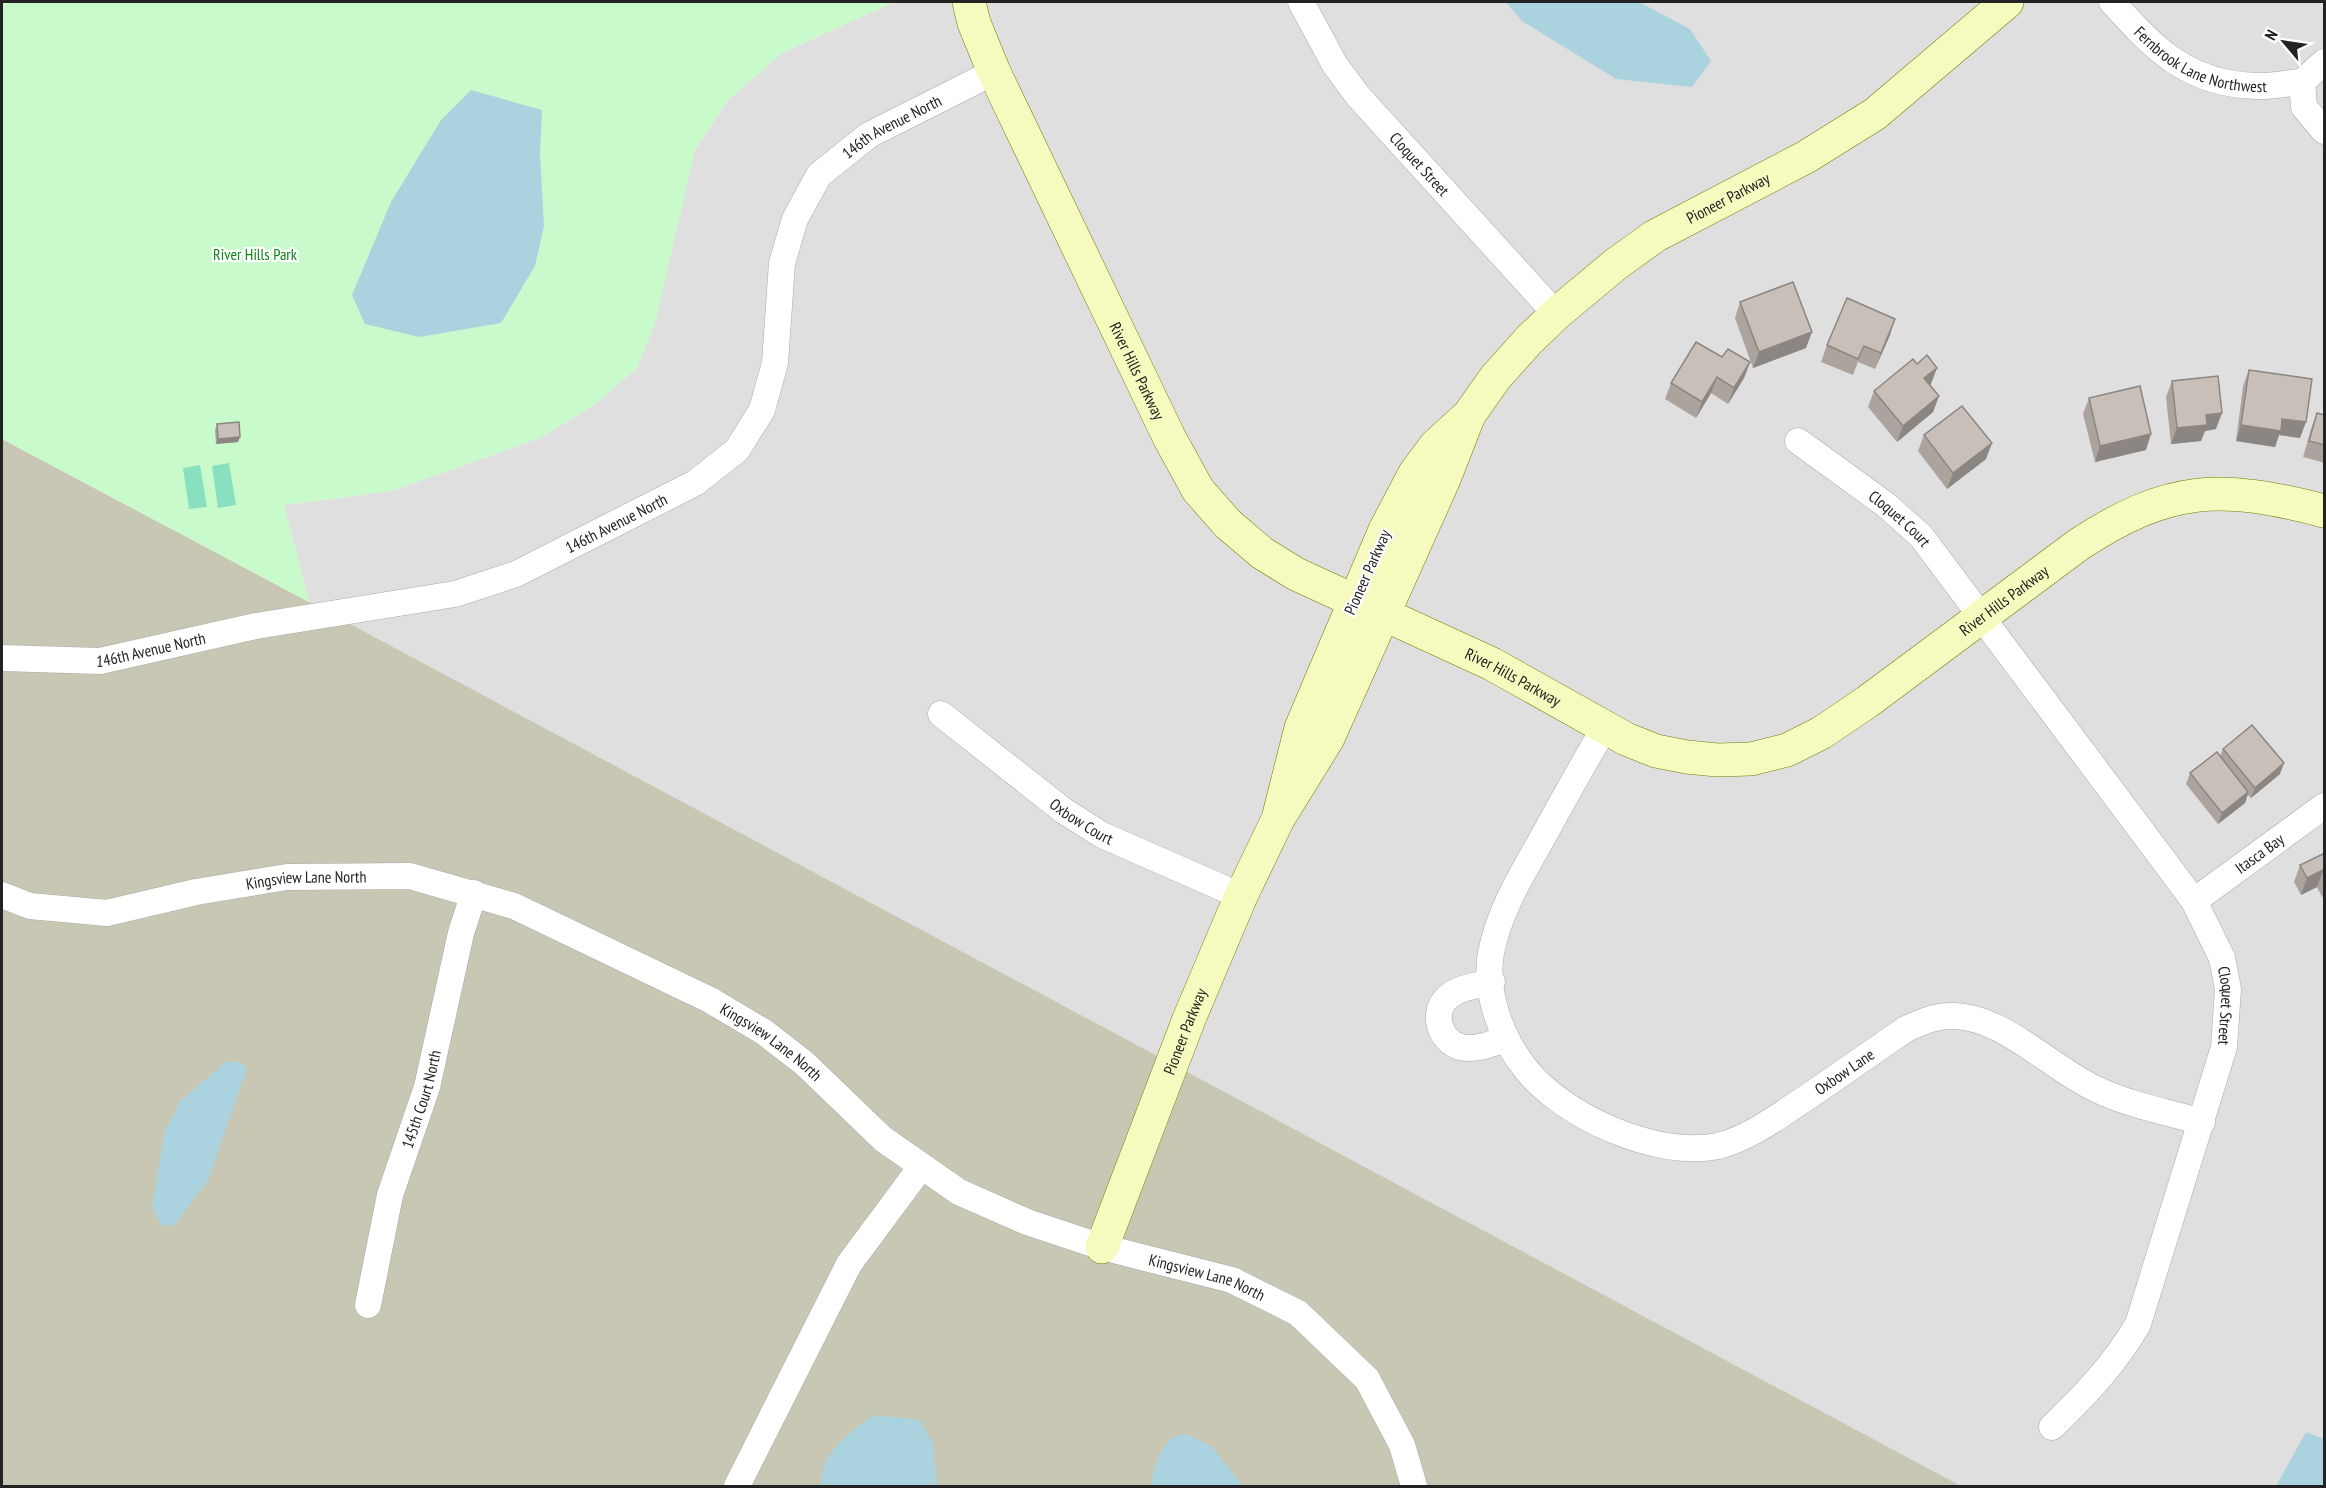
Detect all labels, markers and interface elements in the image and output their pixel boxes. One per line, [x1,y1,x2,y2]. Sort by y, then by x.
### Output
north arrow [2254,12,2314,72]
street label: Fernbrook Lane Northwest [2132,17,2274,91]
street label: 146th Avenue North [838,90,945,163]
street label: Cloquet Street [1386,128,1454,201]
street label: Pioneer Parkway [1683,168,1773,228]
park label: River Hills Park [213,244,298,264]
street label: River Hills Parkway [1105,319,1169,423]
street label: Cloquet Court [1865,486,1936,551]
street label: 146th Avenue North [562,489,670,557]
street label: Pioneer Parkway [1339,526,1395,618]
street label: River Hills Parkway [1955,561,2052,640]
street label: 146th Avenue North [96,628,207,671]
street label: River Hills Parkway [1462,643,1565,711]
street label: Oxbow Court [1046,794,1117,849]
street label: Itasca Bay [2231,829,2288,878]
street label: Kingsview Lane North [244,866,367,894]
street label: Cloquet Street [2214,964,2238,1046]
street label: Pioneer Parkway [1159,985,1211,1077]
street label: Kingsview Lane North [717,998,826,1085]
street label: Oxbow Lane [1811,1044,1878,1099]
street label: 145th Court North [397,1048,445,1151]
street label: Kingsview Lane North [1147,1249,1268,1305]

